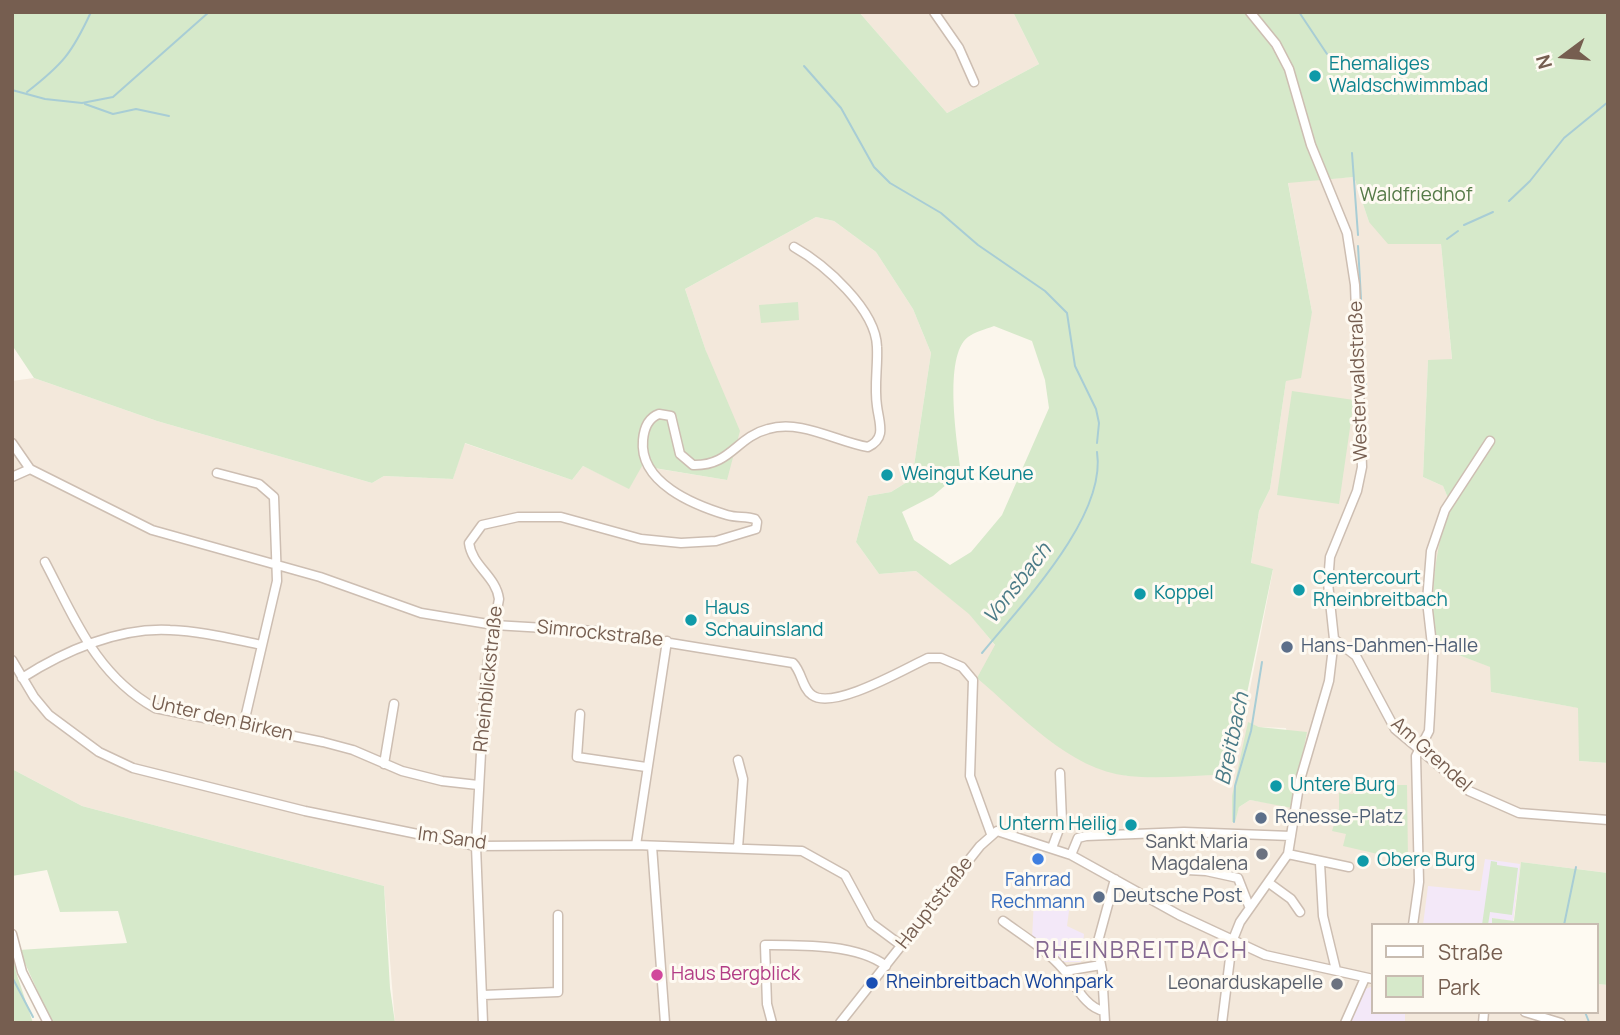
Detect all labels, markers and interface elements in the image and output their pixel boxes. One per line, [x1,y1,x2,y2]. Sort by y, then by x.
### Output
north arrow [1529,21,1599,91]
text: N [1529,52,1558,72]
place label: Ehemaliges Waldschwimmbad [1329,54,1488,98]
marker: Ehemaliges Waldschwimmbad [1307,68,1323,84]
park label: Waldfriedhof [1360,185,1472,207]
street label: Westerwaldstraße [1345,301,1373,461]
place label: Weingut Keune [901,464,1034,486]
marker: Weingut Keune [879,467,895,483]
water label: Vonsbach [979,539,1057,629]
place label: Centercourt Rheinbreitbach [1313,568,1448,612]
marker: Centercourt Rheinbreitbach [1291,582,1307,598]
place label: Koppel [1154,583,1214,605]
marker: Koppel [1132,586,1148,602]
place label: Haus Schauinsland [705,598,824,642]
street label: Rheinblickstraße [470,605,508,753]
marker: Haus Schauinsland [683,612,699,628]
street label: Simrockstraße [536,616,664,652]
place label: Hans-Dahmen-Halle [1301,636,1478,658]
marker: Hans-Dahmen-Halle [1279,639,1295,655]
water label: Breitbach [1211,690,1255,788]
street label: Unter den Birken [149,692,295,746]
street label: Am Grendel [1386,713,1476,797]
place label: Untere Burg [1290,775,1395,797]
marker: Untere Burg [1268,778,1284,794]
place label: Renesse-Platz [1275,807,1403,829]
marker: Renesse-Platz [1253,810,1269,826]
place label: Unterm Heilig [999,814,1117,836]
marker: Unterm Heilig [1123,817,1139,833]
street label: Im Sand [416,823,488,855]
place label: Sankt Maria Magdalena [1145,832,1248,876]
marker: Sankt Maria Magdalena [1254,846,1270,862]
place label: Obere Burg [1377,850,1475,872]
marker: Fahrrad Rechmann [1030,851,1046,867]
street label: Hauptstraße [892,852,978,954]
marker: Obere Burg [1355,853,1371,869]
place label: Fahrrad Rechmann [991,870,1085,914]
place label: Deutsche Post [1113,886,1243,908]
marker: Deutsche Post [1091,889,1107,905]
legend [1372,923,1599,1014]
district label: RHEINBREITBACH [1037,938,1247,966]
text: Straße [1438,938,1503,966]
place label: Haus Bergblick [671,964,800,986]
marker: Haus Bergblick [649,967,665,983]
place label: Rheinbreitbach Wohnpark [886,972,1113,994]
place label: Leonarduskapelle [1168,973,1323,995]
text: Park [1438,973,1480,1001]
marker: Rheinbreitbach Wohnpark [864,975,880,991]
marker: Leonarduskapelle [1329,976,1345,992]

